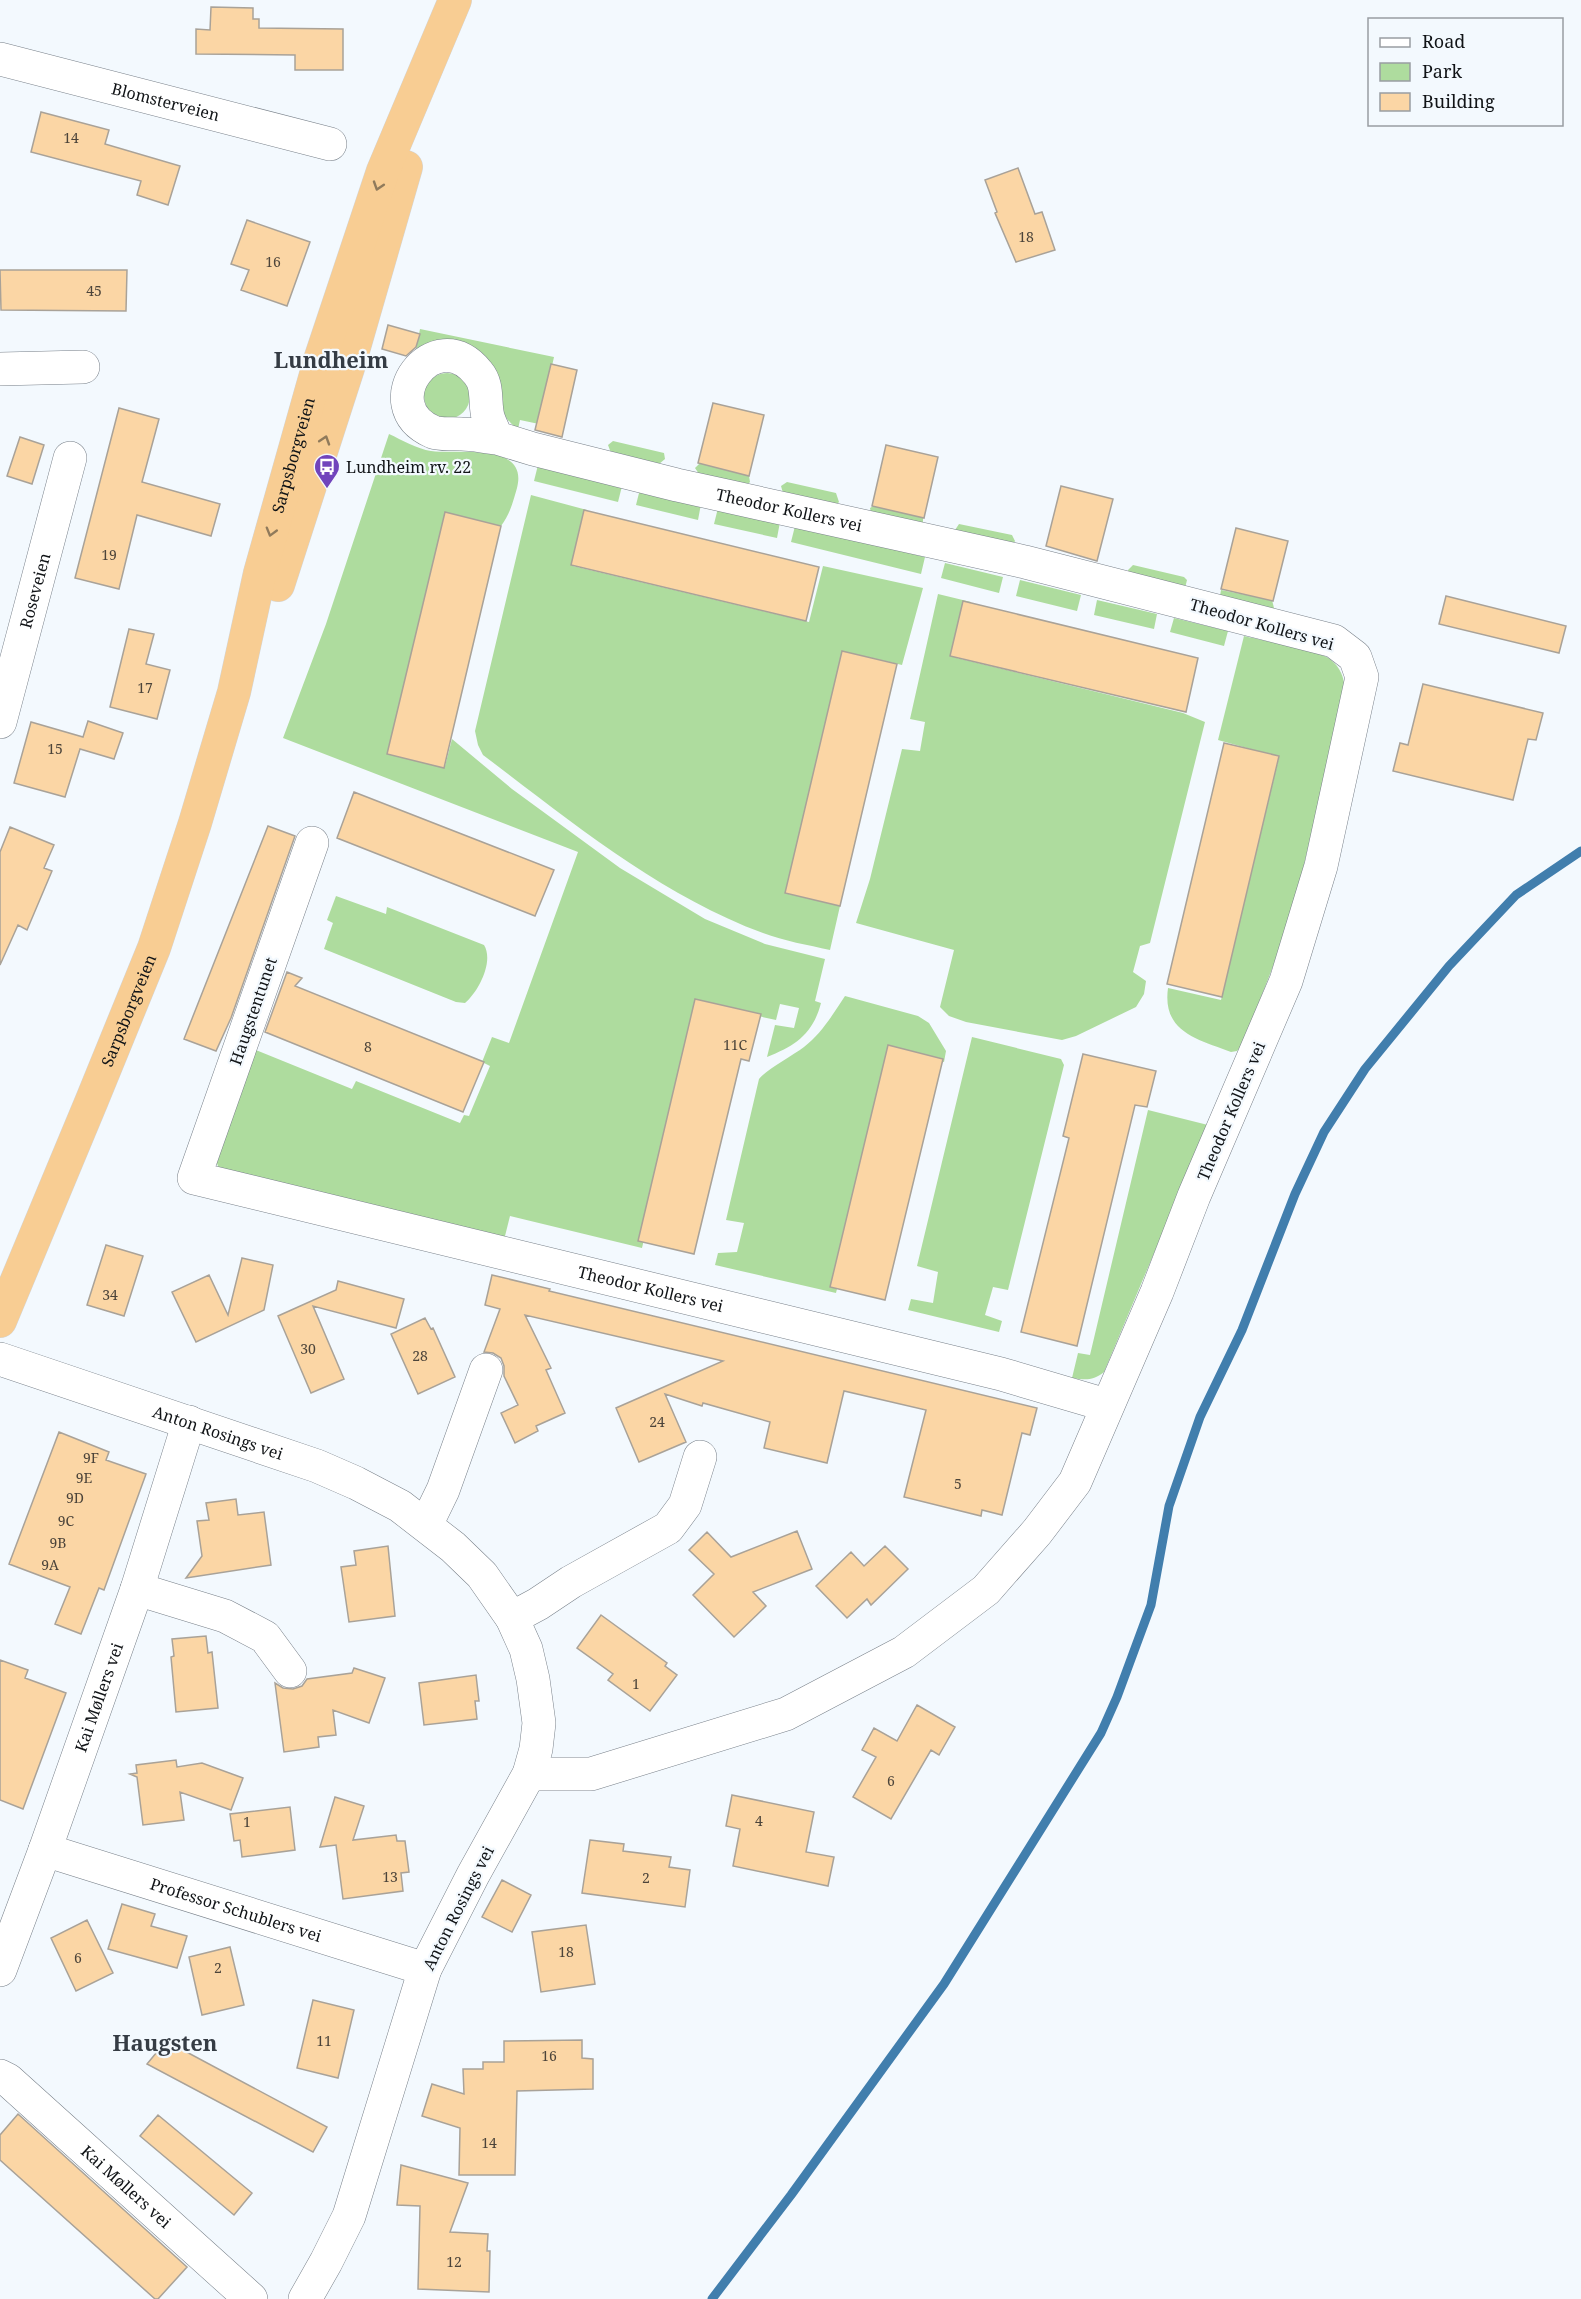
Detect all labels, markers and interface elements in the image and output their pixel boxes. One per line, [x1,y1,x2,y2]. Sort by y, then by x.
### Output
legend [1368,18,1563,126]
text: Road [1422,29,1465,53]
text: Park [1422,59,1462,83]
street label: Blomsterveien [109,77,222,126]
text: Building [1422,89,1495,113]
house number: 14 [63,128,79,147]
one-way arrow [372,180,385,190]
house number: 18 [1018,227,1034,246]
house number: 16 [265,252,281,271]
house number: 45 [86,281,102,300]
district label: Lundheim [274,344,389,374]
street label: Sarpsborgveien [266,395,320,516]
one-way arrow [318,435,330,446]
bus stop icon: Lundheim rv. 22 [312,452,342,490]
place label: Lundheim rv. 22 [346,456,471,478]
street label: Theodor Kollers vei [714,483,864,537]
one-way arrow [266,527,278,537]
house number: 19 [101,545,117,564]
street label: Roseveien [14,550,55,631]
street label: Theodor Kollers vei [1187,593,1337,655]
house number: 17 [137,678,153,697]
house number: 15 [47,739,63,758]
street label: Sarpsborgveien [96,951,161,1070]
street label: Haugstentunet [224,954,282,1068]
house number: 11C [723,1035,748,1054]
house number: 8 [364,1037,372,1056]
street label: Theodor Kollers vei [1192,1038,1270,1184]
street label: Theodor Kollers vei [576,1261,726,1317]
house number: 34 [102,1285,118,1304]
house number: 30 [300,1339,316,1358]
house number: 28 [412,1346,428,1365]
street label: Anton Rosings vei [150,1400,286,1465]
house number: 24 [649,1412,665,1431]
house number: 9F [83,1448,99,1467]
house number: 9E [76,1468,93,1487]
house number: 5 [954,1474,962,1493]
house number: 9D [66,1488,84,1507]
house number: 9C [58,1511,75,1530]
house number: 9B [50,1533,66,1552]
house number: 9A [41,1555,59,1574]
street label: Kai Møllers vei [69,1640,128,1755]
house number: 1 [632,1674,640,1693]
house number: 6 [887,1771,895,1790]
house number: 4 [755,1811,763,1830]
house number: 1 [243,1812,251,1831]
street label: Anton Rosings vei [417,1842,499,1974]
house number: 13 [382,1867,398,1886]
house number: 2 [642,1868,650,1887]
street label: Professor Schublers vei [147,1873,324,1947]
house number: 18 [558,1942,574,1961]
house number: 6 [74,1948,82,1967]
house number: 2 [214,1958,222,1977]
district label: Haugsten [113,2027,218,2057]
house number: 11 [316,2031,332,2050]
house number: 16 [541,2046,557,2065]
house number: 14 [481,2133,497,2152]
street label: Kai Møllers vei [76,2140,176,2233]
house number: 12 [446,2252,462,2271]

